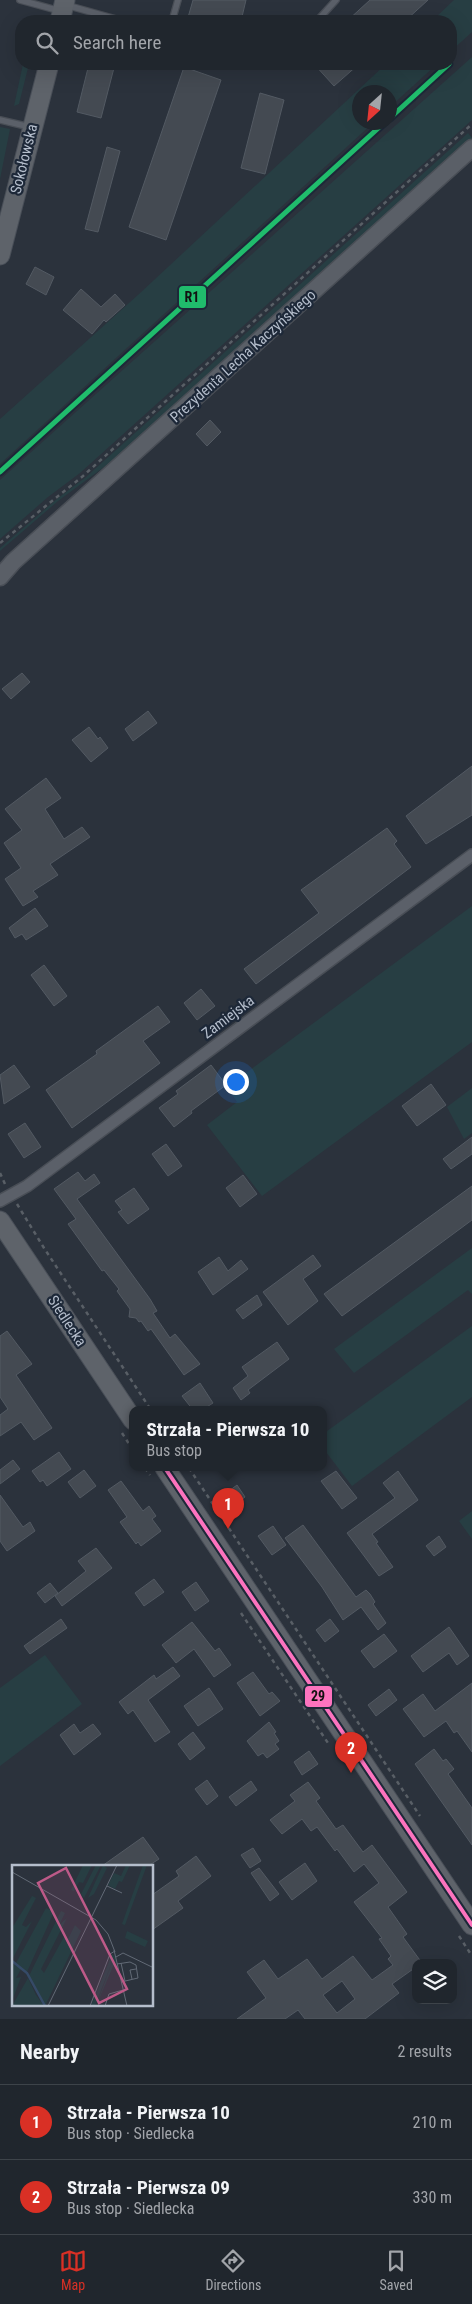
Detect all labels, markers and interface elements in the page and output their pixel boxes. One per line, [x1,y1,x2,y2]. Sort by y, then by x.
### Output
search box [15,15,457,70]
icon: search [33,29,61,57]
text: Search here [73,31,161,54]
north arrow [352,85,397,130]
street label: Sokołowska [7,122,41,196]
line badge: R1 [178,285,207,309]
street label: Prezydenta Lecha Kaczyńskiego [166,286,320,426]
text: R1 [185,289,199,305]
street label: Zamiejska [198,991,258,1043]
your location [223,1069,249,1095]
street label: Siedlecka [44,1292,90,1350]
popup [129,1406,327,1471]
text: Strzała - Pierwsza 10 [147,1418,309,1441]
text: Bus stop [147,1441,202,1460]
pin: 1 [212,1488,244,1529]
line badge: 29 [304,1685,333,1708]
text: 29 [311,1688,325,1704]
pin: 2 [335,1732,367,1773]
inset map [12,1865,154,2006]
map controls [412,1959,457,2004]
button: layers [412,1959,457,2004]
text: Nearby [20,2040,79,2064]
text: 2 results [397,2042,452,2061]
text: Strzała - Pierwsza 10 [67,2101,230,2124]
text: 1 [32,2113,40,2132]
text: 210 m [413,2113,452,2132]
text: Bus stop · Siedlecka [67,2124,194,2143]
text: Strzała - Pierwsza 09 [67,2176,230,2199]
text: 2 [32,2188,40,2207]
text: 330 m [413,2188,452,2207]
text: Bus stop · Siedlecka [67,2199,194,2218]
tab: Map [59,2247,87,2293]
tab: Directions [205,2247,261,2293]
tab: Saved [380,2247,413,2293]

